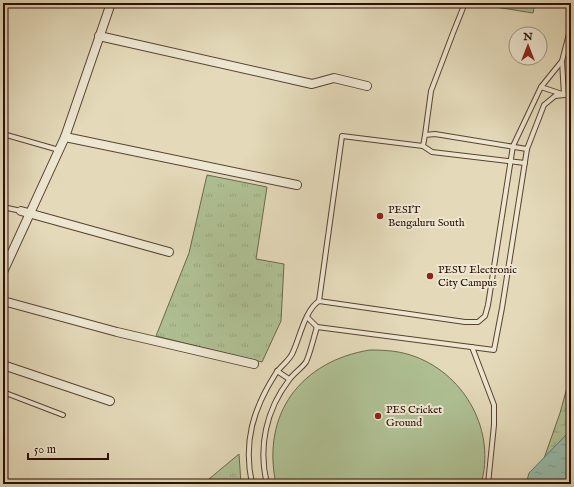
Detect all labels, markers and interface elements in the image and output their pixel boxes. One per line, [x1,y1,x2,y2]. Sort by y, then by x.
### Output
north arrow [508,26,548,66]
text: N [522,30,533,44]
place label: PESIT Bengaluru South [388,203,465,230]
marker: PESIT Bengaluru South [375,211,385,221]
place label: PESU Electronic City Campus [438,263,517,290]
marker: PESU Electronic City Campus [425,271,435,281]
place label: PES Cricket Ground [386,403,442,430]
marker: PES Cricket Ground [373,411,383,421]
scale bar [28,435,108,461]
text: 50 m [34,442,56,457]

